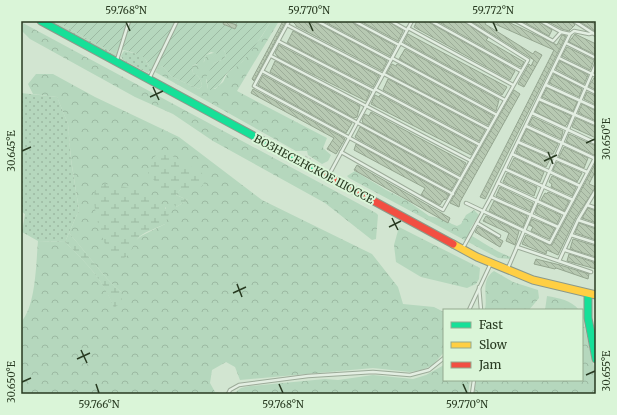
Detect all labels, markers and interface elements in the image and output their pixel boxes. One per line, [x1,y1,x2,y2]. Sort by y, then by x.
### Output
text: 59.768°N [105,4,147,17]
text: 59.770°N [288,4,330,17]
text: 59.772°N [472,4,514,17]
text: 30.650°E [600,117,613,160]
text: 30.645°E [5,130,18,172]
street label: ВОЗНЕСЕНСКОЕ ШОССЕ [252,131,376,207]
legend [443,309,583,381]
text: Fast [479,317,503,332]
text: Slow [479,337,508,352]
text: 30.655°E [600,350,613,391]
text: Jam [478,357,502,372]
text: 30.650°E [5,360,18,403]
text: 59.766°N [79,398,120,411]
text: 59.768°N [262,398,304,411]
text: 59.770°N [446,398,488,411]

